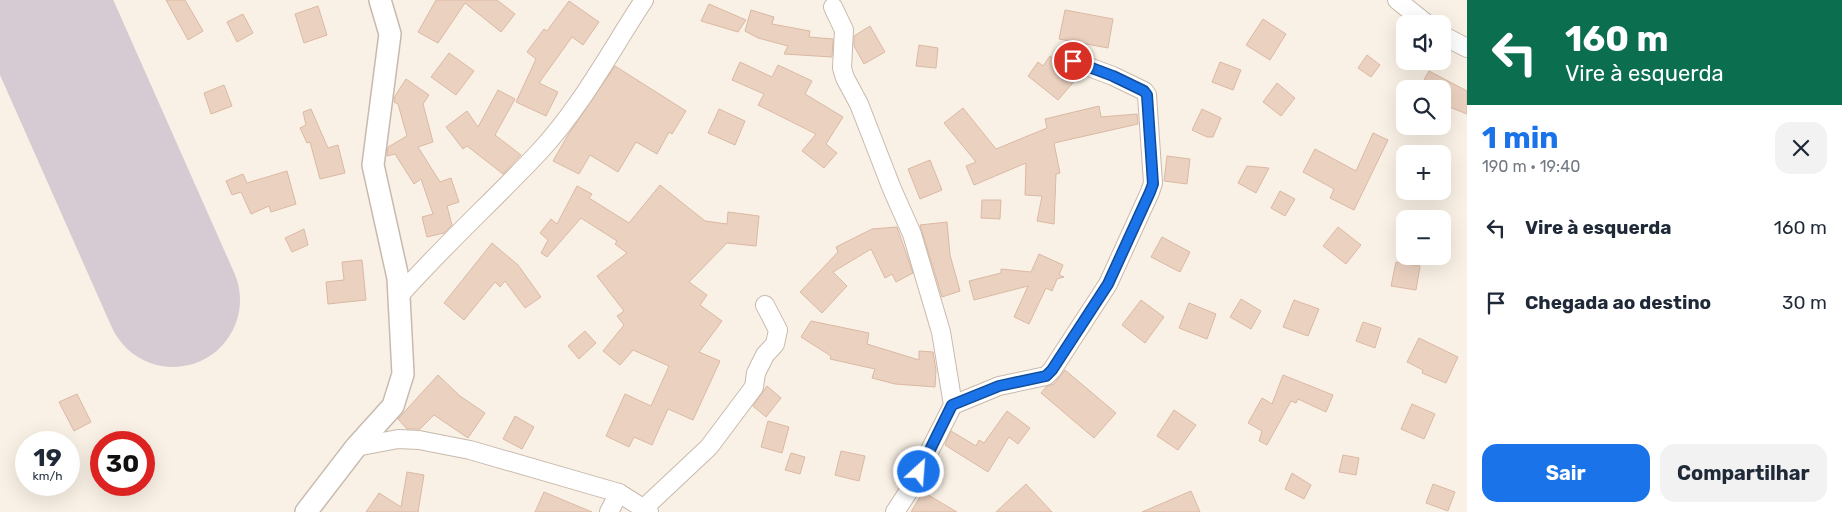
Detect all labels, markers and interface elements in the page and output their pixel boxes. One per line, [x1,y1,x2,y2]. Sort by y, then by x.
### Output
map controls [1396,15,1451,265]
button: sound [1396,15,1451,70]
text: 160 m [1565,18,1669,60]
icon: left [1482,20,1547,85]
pin [1052,40,1094,82]
icon: arrive [1059,47,1087,75]
text: Vire à esquerda [1565,60,1724,87]
button: search [1396,80,1451,135]
text: 1 min [1482,120,1559,156]
button: close [1775,122,1827,174]
button: + [1396,145,1451,200]
text: 190 m · 19:40 [1482,157,1580,176]
button: − [1396,210,1451,265]
icon: left [1482,214,1510,242]
text: Vire à esquerda [1525,216,1672,239]
text: 160 m [1774,216,1827,239]
icon: arrive [1482,289,1510,317]
text: Chegada ao destino [1525,291,1711,314]
text: 30 m [1782,291,1827,314]
speed limit sign: 30 [90,431,155,496]
text: 19 [33,443,62,472]
button: Sair [1482,444,1650,502]
button: Compartilhar [1660,444,1827,502]
position arrow [892,445,944,497]
text: km/h [33,469,62,483]

